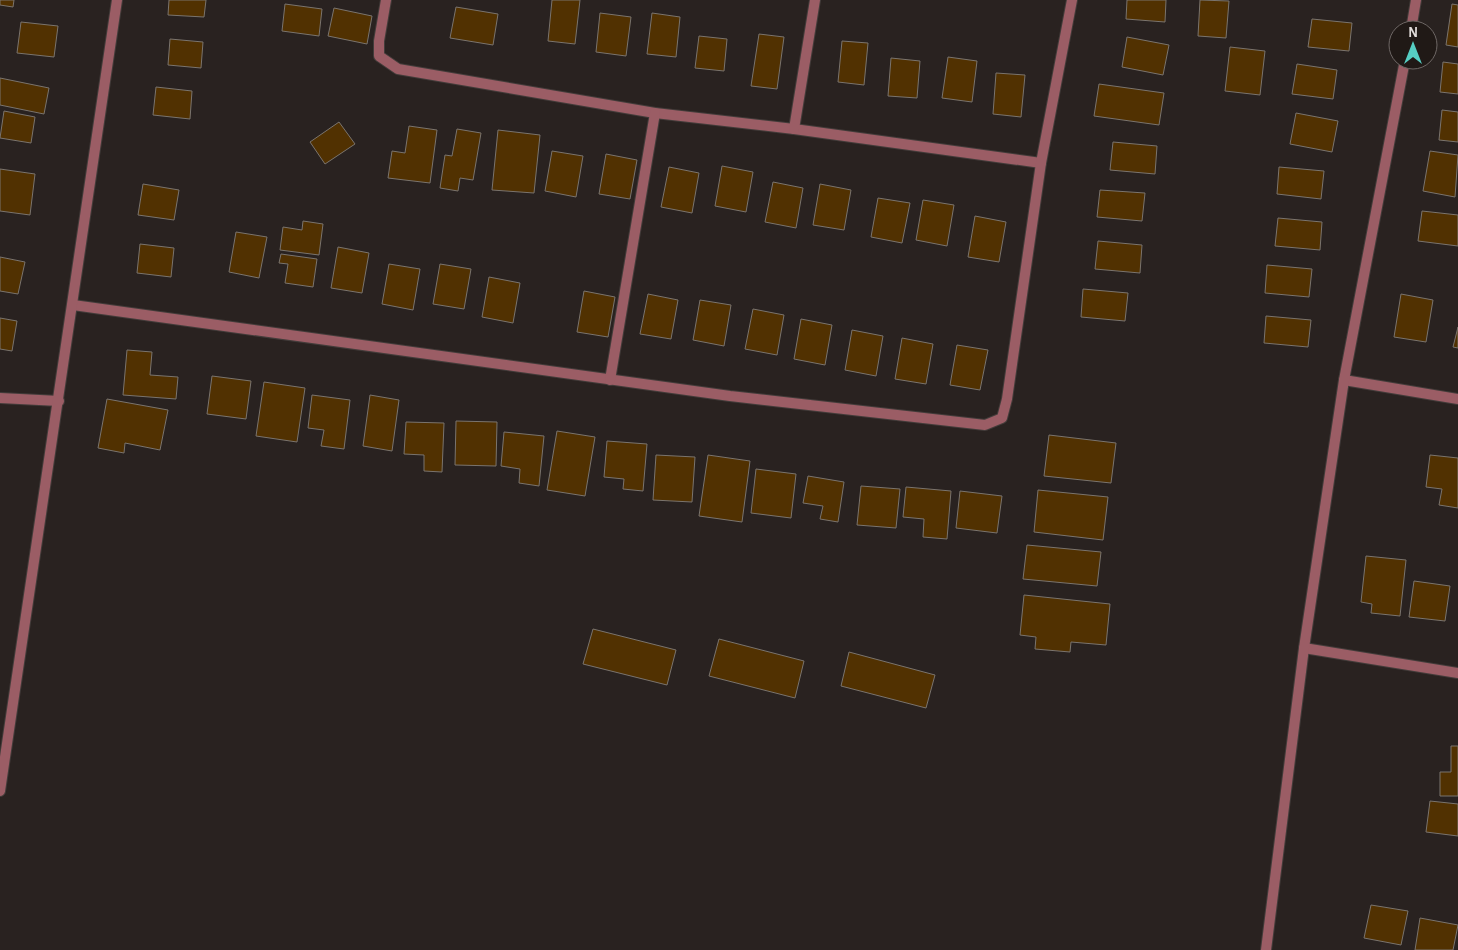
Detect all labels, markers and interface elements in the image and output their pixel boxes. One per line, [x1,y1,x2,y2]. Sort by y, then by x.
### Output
north arrow [1388,20,1438,70]
text: N [1408,26,1418,40]

